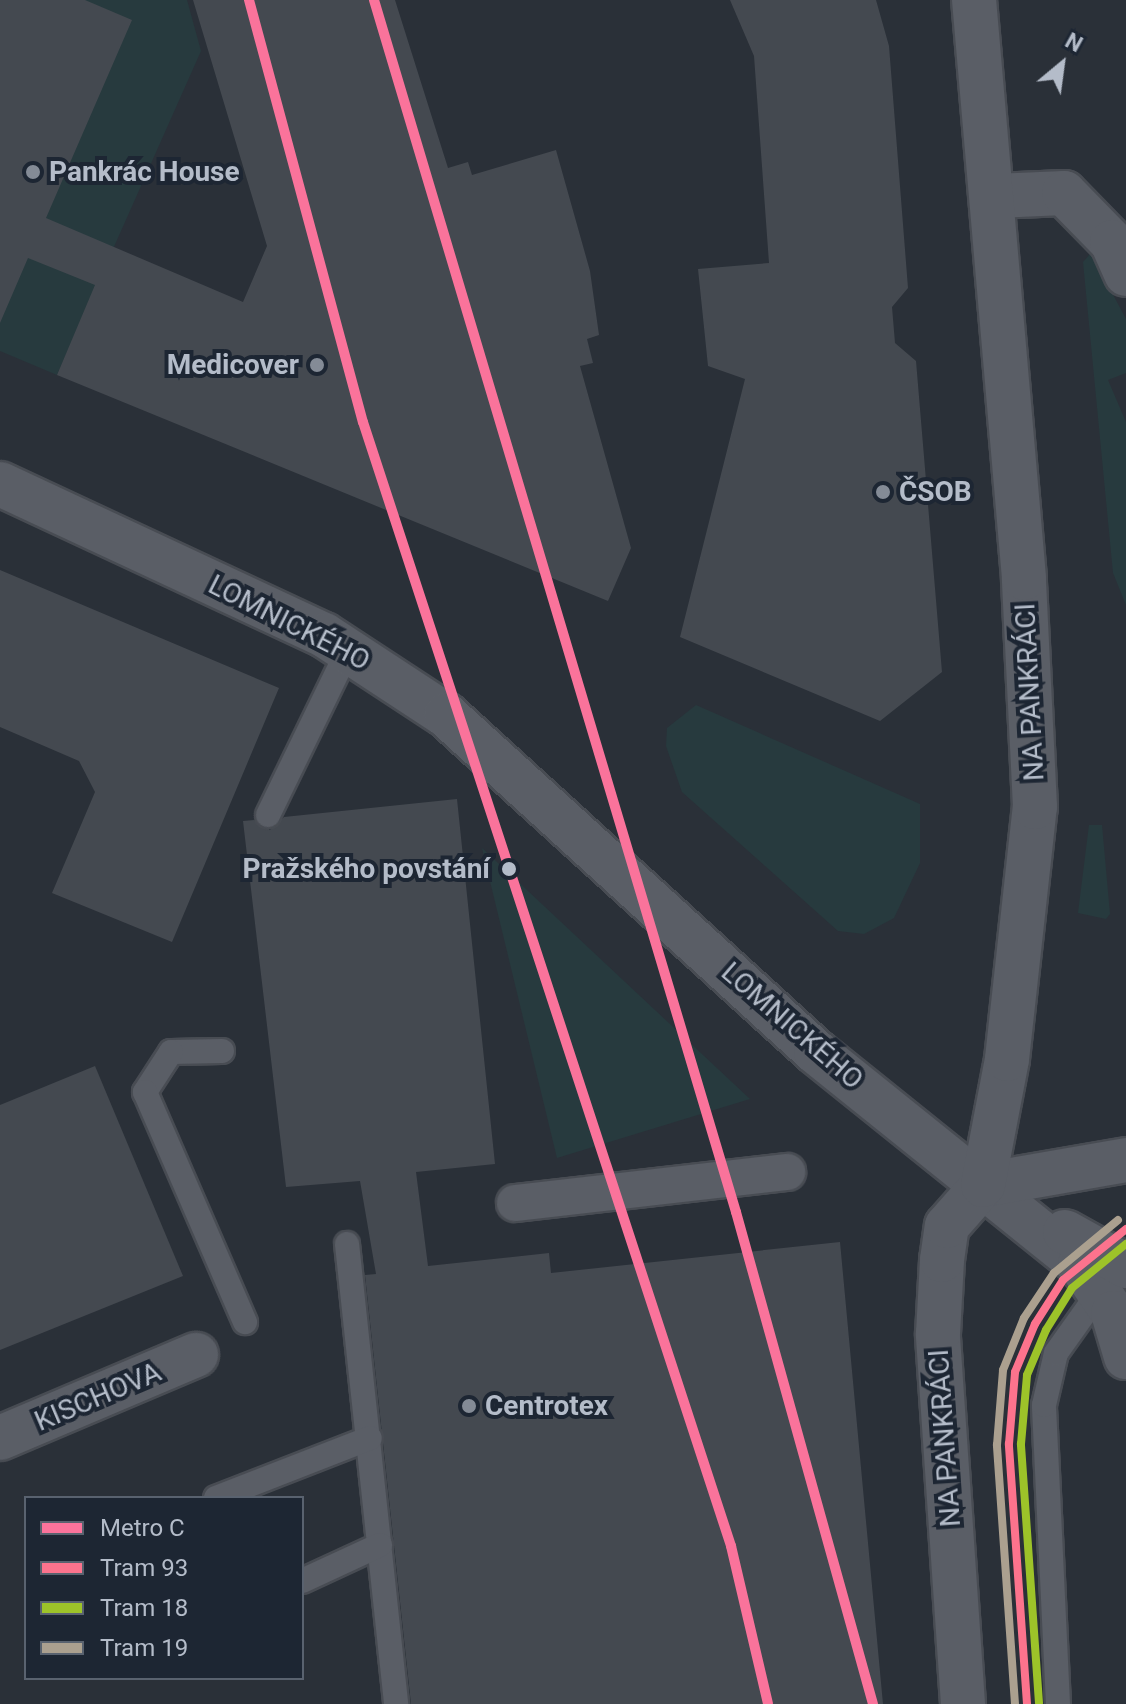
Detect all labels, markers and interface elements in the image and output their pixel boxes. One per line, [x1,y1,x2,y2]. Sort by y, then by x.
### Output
north arrow [1022,24,1102,104]
text: N [1061,28,1087,57]
place label: Pankrác House [49,155,240,189]
marker: Pankrác House [24,163,42,181]
place label: Medicover [167,348,299,382]
marker: Medicover [306,354,328,376]
place label: ČSOB [899,475,972,509]
marker: ČSOB [874,483,892,501]
street label: LOMNICKÉHO [203,568,375,678]
street label: NA PANKRÁCI [1009,602,1051,782]
place label: Pražského povstání [243,852,490,886]
marker: Pražského povstání [497,857,521,881]
street label: LOMNICKÉHO [714,955,870,1097]
street label: NA PANKRÁCI [922,1348,968,1528]
street label: KISCHOVA [30,1355,166,1439]
place label: Centrotex [485,1389,608,1423]
marker: Centrotex [460,1397,478,1415]
legend [24,1496,304,1680]
text: Metro C [100,1514,185,1542]
text: Tram 93 [100,1554,188,1582]
text: Tram 18 [100,1594,188,1622]
text: Tram 19 [100,1634,188,1662]

